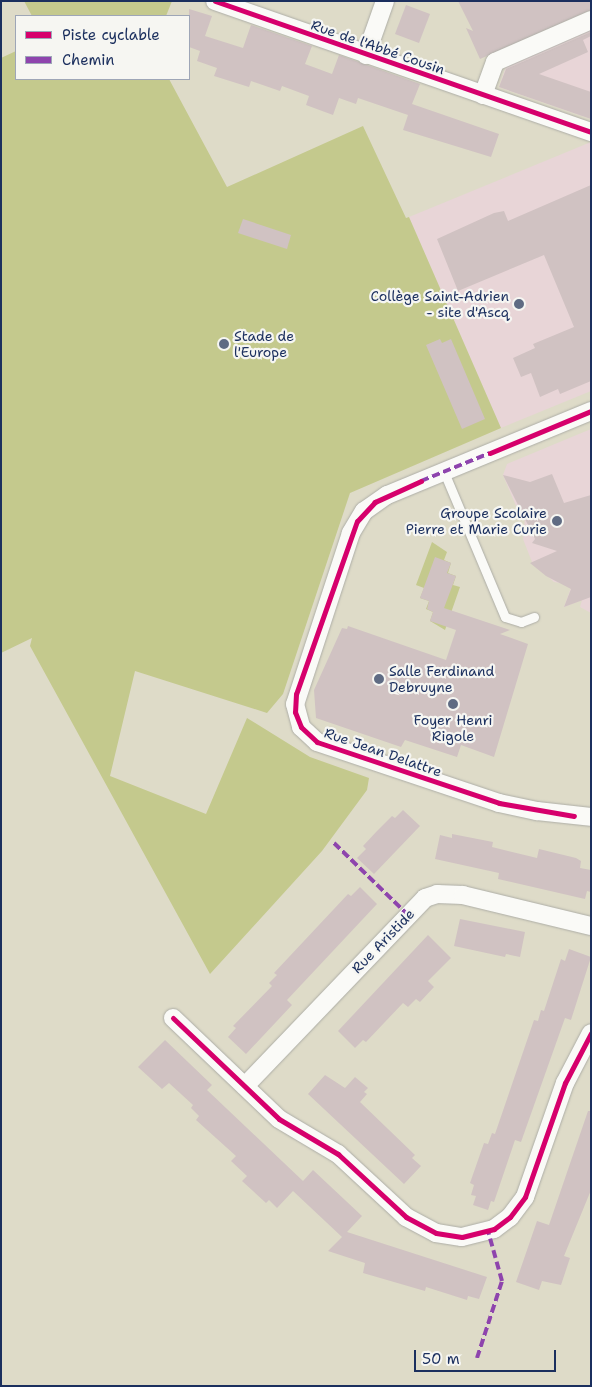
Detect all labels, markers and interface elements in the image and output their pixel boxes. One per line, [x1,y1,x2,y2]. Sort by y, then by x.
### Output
legend [15,15,190,80]
street label: Rue de l'Abbé Cousin [309,16,447,78]
text: Piste cyclable [62,25,160,45]
text: Chemin [62,50,115,70]
place label: Collège Saint-Adrien - site d'Ascq [371,288,509,321]
marker: Collège Saint-Adrien - site d'Ascq [513,298,525,310]
place label: Stade de l'Europe [234,328,294,361]
marker: Stade de l'Europe [218,338,230,350]
place label: Groupe Scolaire Pierre et Marie Curie [406,505,547,538]
marker: Groupe Scolaire Pierre et Marie Curie [551,515,563,527]
place label: Salle Ferdinand Debruyne [389,663,494,696]
marker: Salle Ferdinand Debruyne [373,673,385,685]
marker: Foyer Henri Rigole [447,698,459,710]
place label: Foyer Henri Rigole [413,712,493,744]
street label: Rue Jean Delattre [322,724,444,780]
street label: Rue Aristide [348,905,418,977]
scale bar [417,1340,560,1372]
text: 50 m [422,1349,460,1369]

